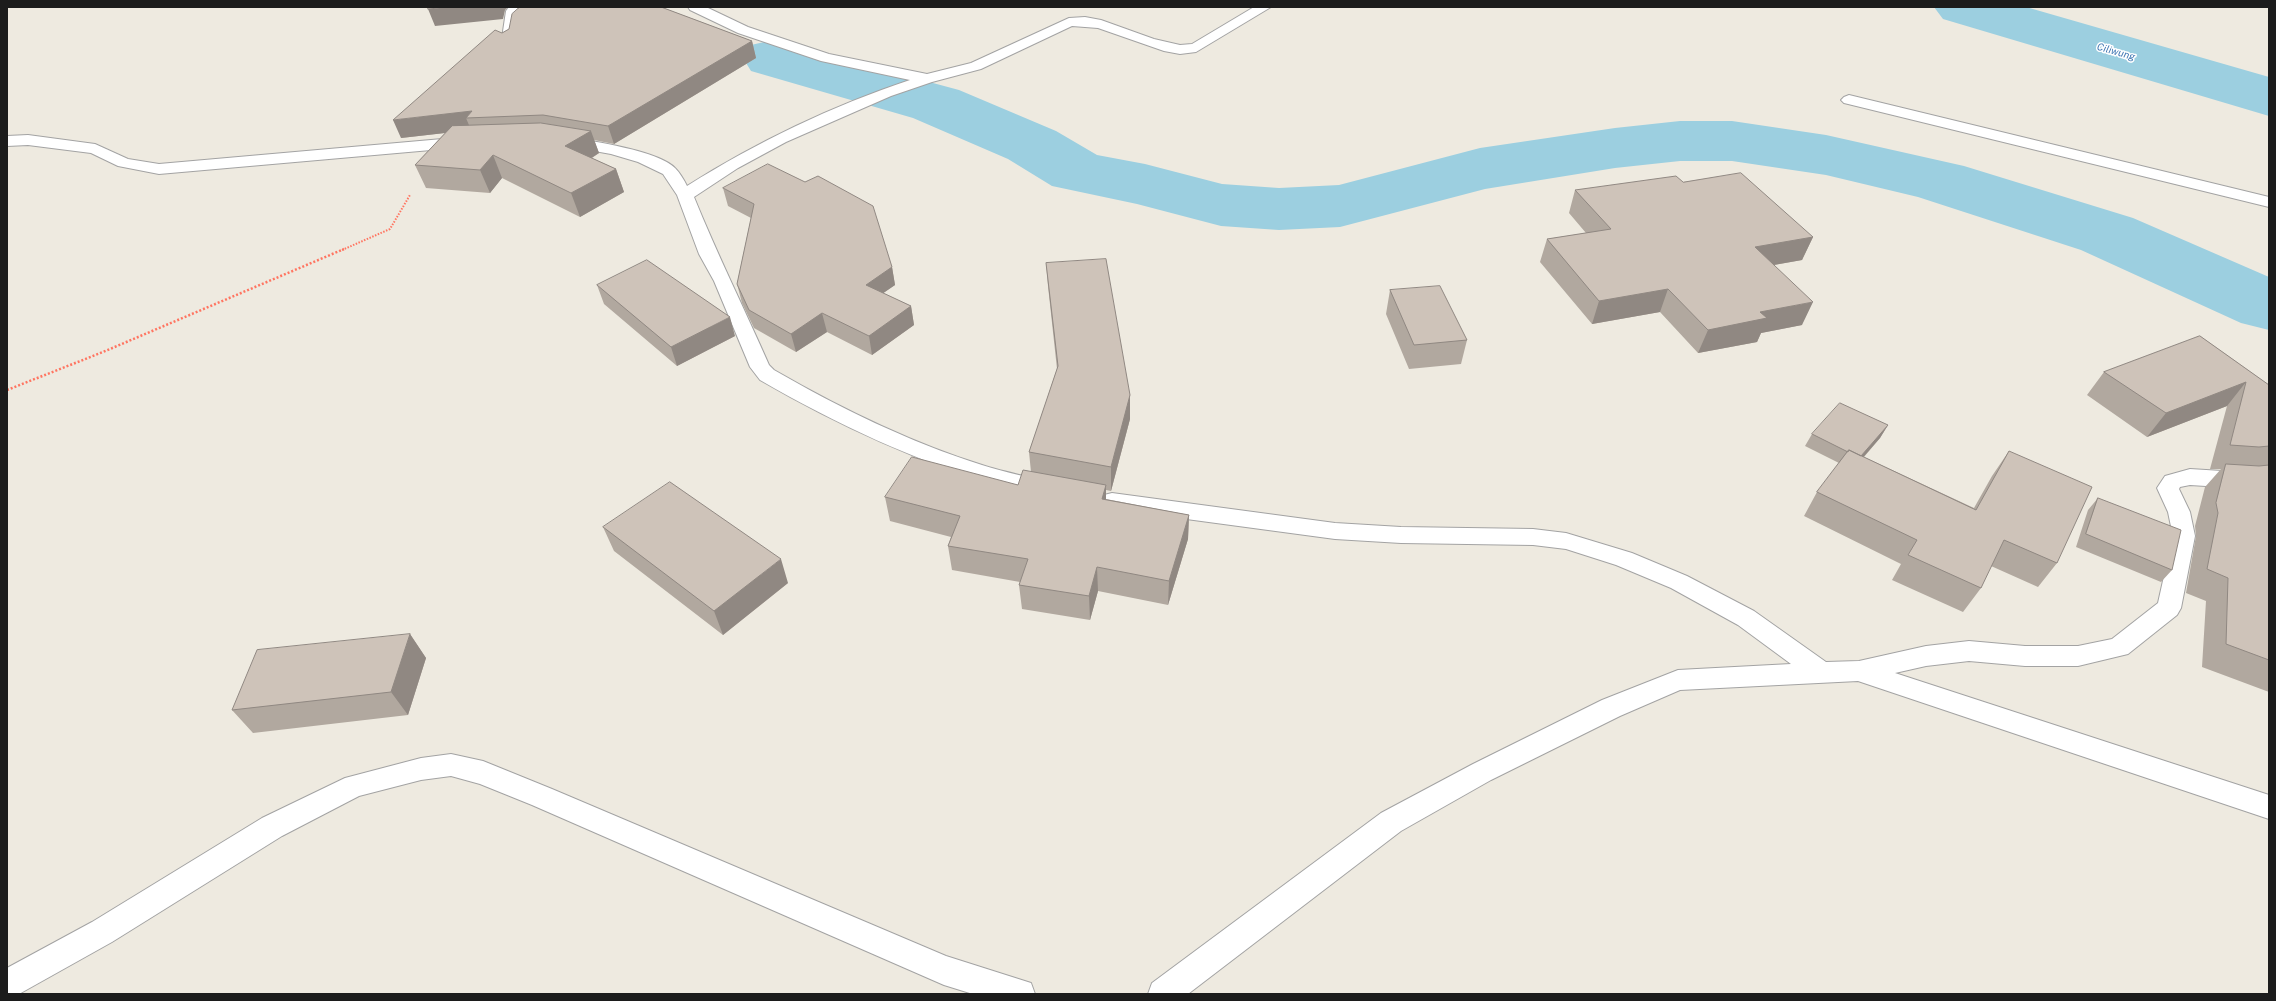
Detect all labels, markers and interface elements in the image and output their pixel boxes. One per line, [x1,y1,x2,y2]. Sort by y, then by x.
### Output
water label: Ciliwung [2096,41,2136,63]

